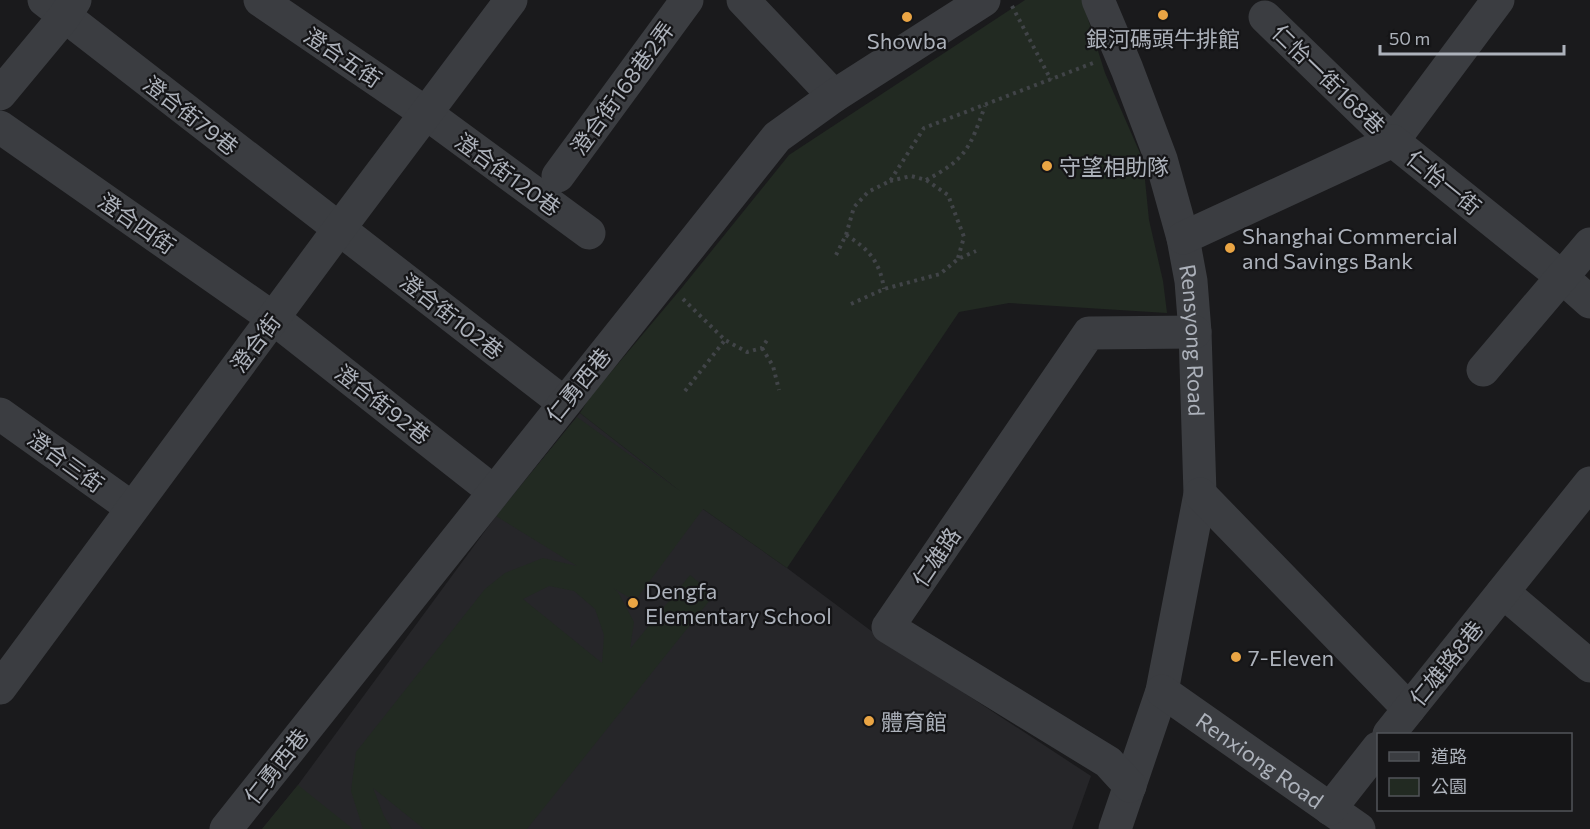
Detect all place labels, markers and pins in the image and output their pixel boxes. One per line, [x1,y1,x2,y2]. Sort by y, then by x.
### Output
marker: 銀河碼頭牛排館 [1156,8,1170,22]
marker: Showba [900,10,914,24]
place label: 銀河碼頭牛排館 [1086,25,1240,52]
place label: Showba [867,27,947,54]
place label: 守望相助隊 [1059,153,1169,180]
marker: 守望相助隊 [1040,159,1054,173]
place label: Shanghai Commercial and Savings Bank [1242,222,1458,274]
marker: Shanghai Commercial and Savings Bank [1223,241,1237,255]
place label: Dengfa Elementary School [645,577,832,629]
marker: Dengfa Elementary School [626,596,640,610]
place label: 7-Eleven [1248,644,1334,671]
marker: 7-Eleven [1229,650,1243,664]
place label: 體育館 [881,708,947,735]
marker: 體育館 [862,714,876,728]

